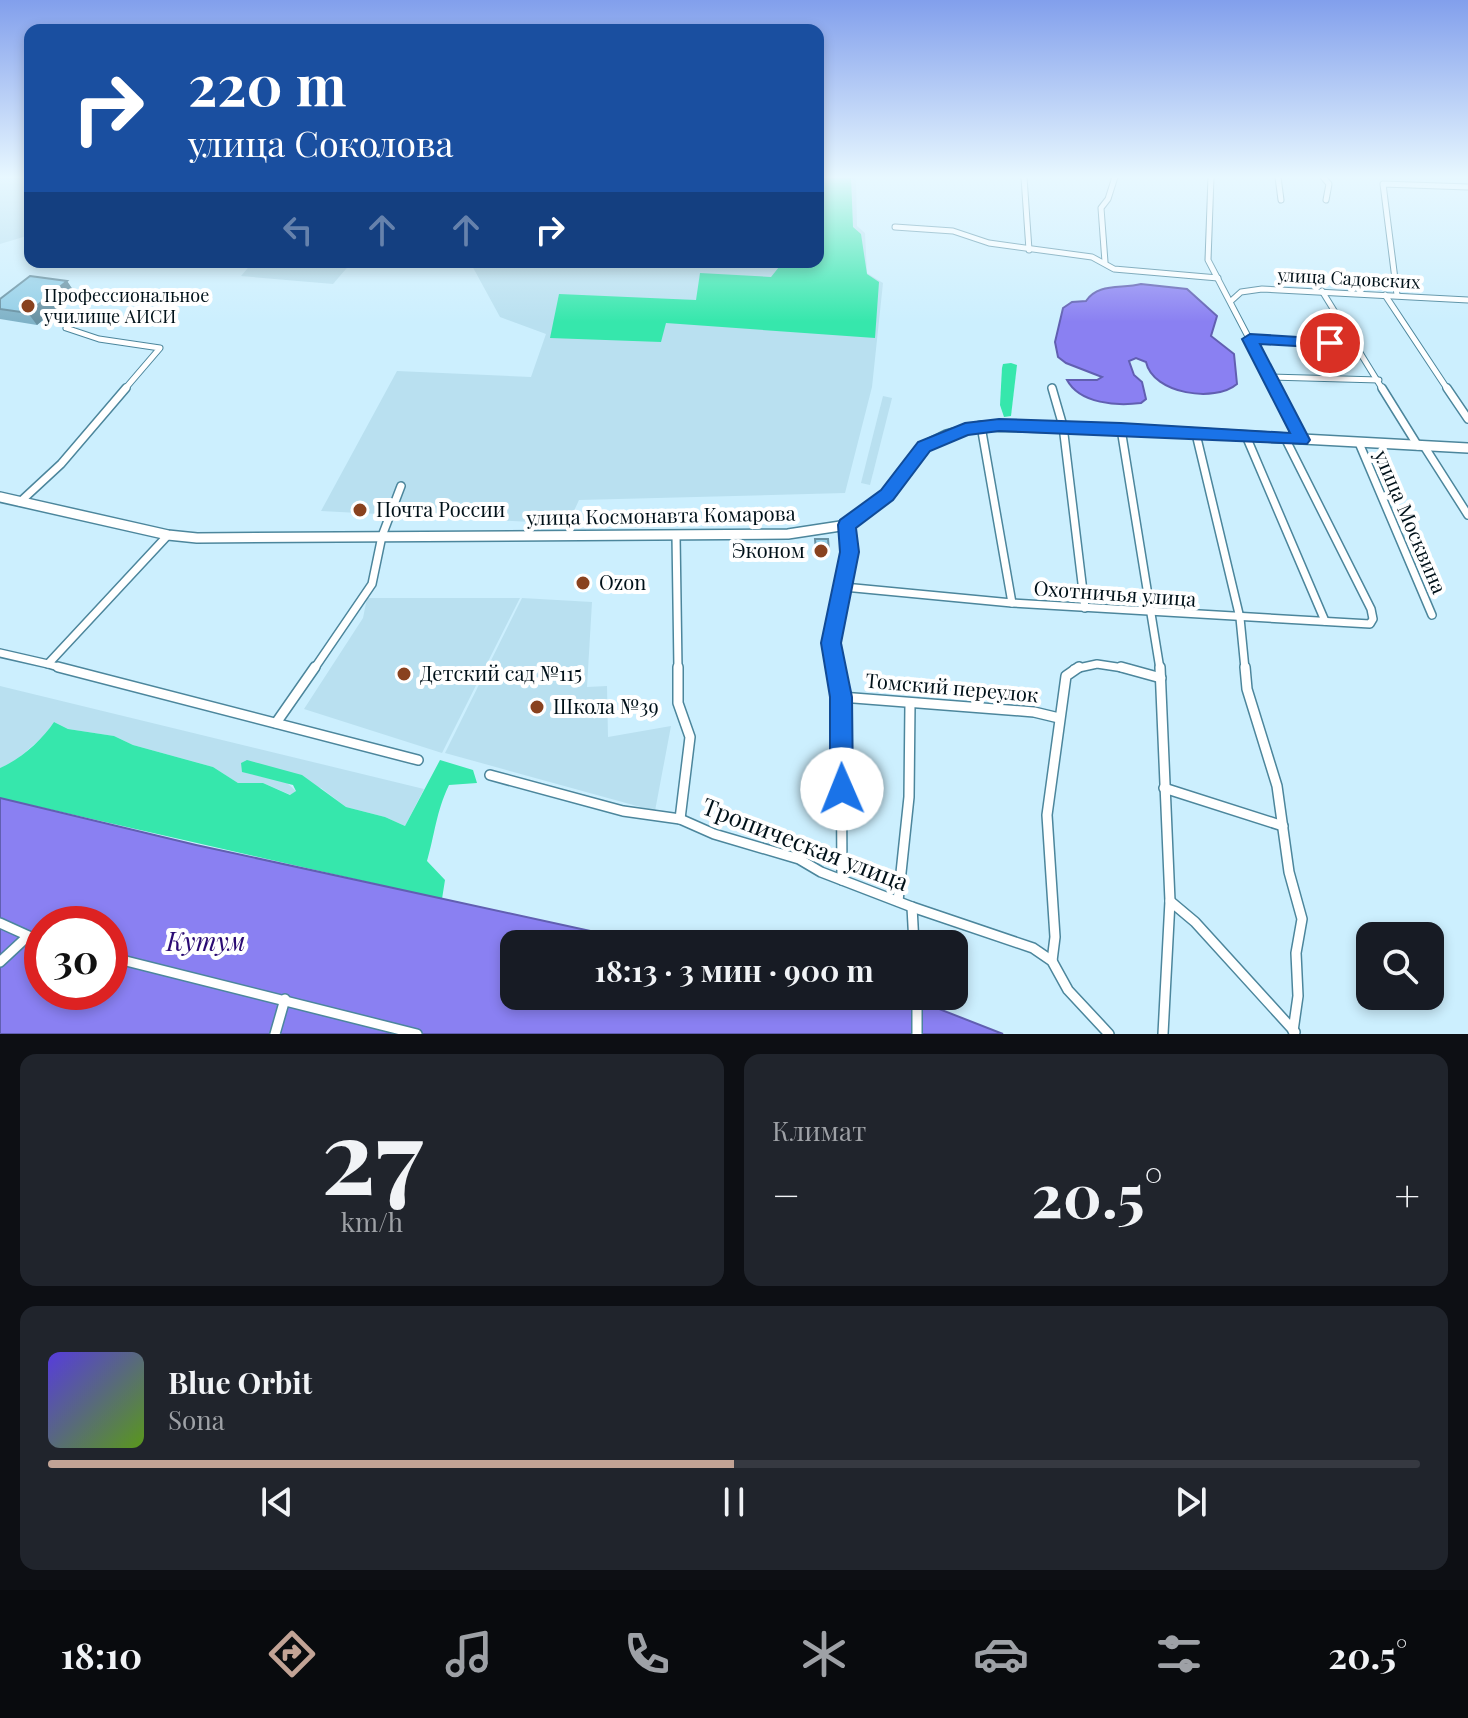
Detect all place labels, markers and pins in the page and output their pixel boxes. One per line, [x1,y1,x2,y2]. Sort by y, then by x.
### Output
place label: Профессиональное училище АИСИ [43,283,209,328]
marker: Профессиональное училище АИСИ [19,297,37,315]
pin [1296,309,1364,377]
place label: Почта России [376,495,505,522]
marker: Почта России [351,501,369,519]
place label: Эконом [732,536,805,563]
marker: Эконом [812,542,830,560]
place label: Ozon [599,568,646,595]
marker: Ozon [574,574,592,592]
place label: Детский сад №115 [420,659,582,686]
marker: Детский сад №115 [395,665,413,683]
place label: Школа №39 [553,692,659,719]
marker: Школа №39 [528,698,546,716]

